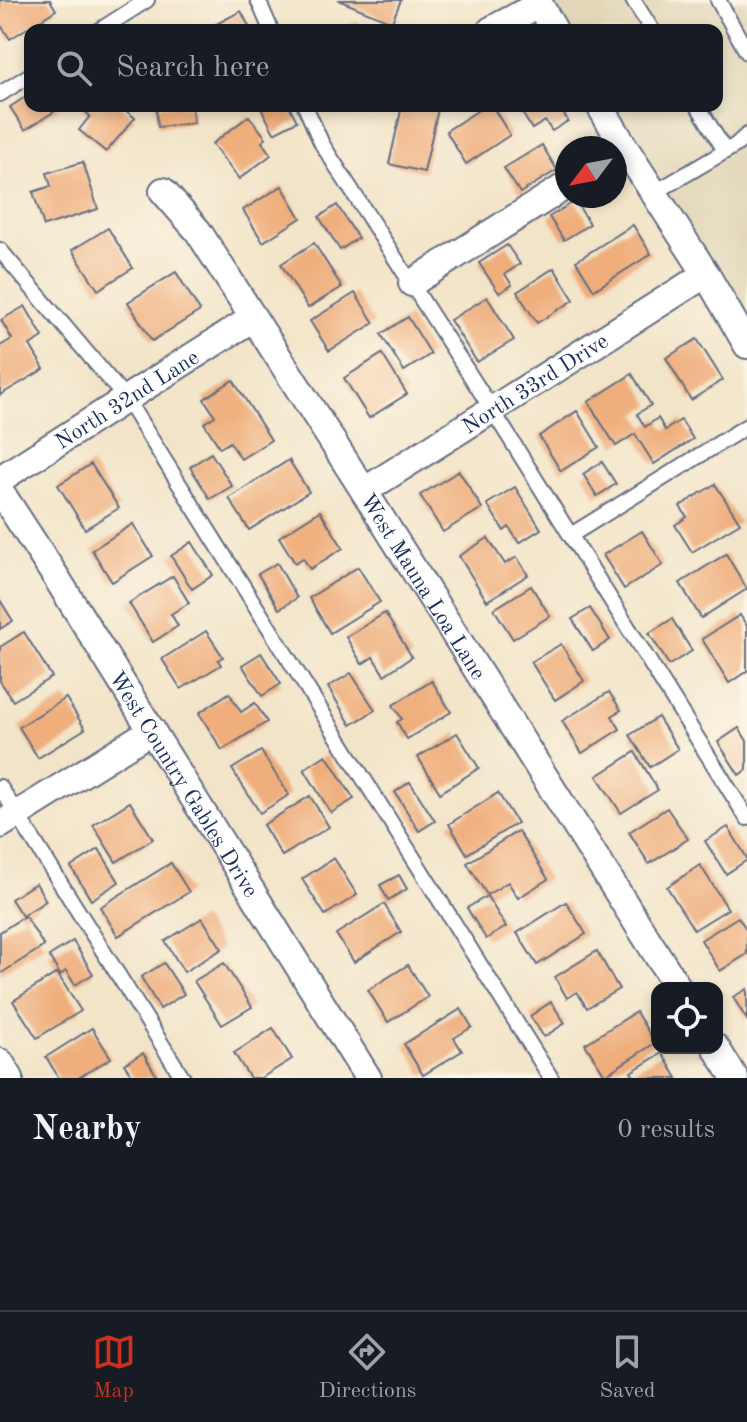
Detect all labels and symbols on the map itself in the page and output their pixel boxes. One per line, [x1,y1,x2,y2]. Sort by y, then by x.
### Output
north arrow [555,136,627,208]
street label: North 33rd Drive [459,330,612,439]
street label: North 32nd Lane [52,346,203,454]
street label: West Mauna Loa Lane [356,490,489,684]
street label: West Country Gables Drive [104,668,261,901]

